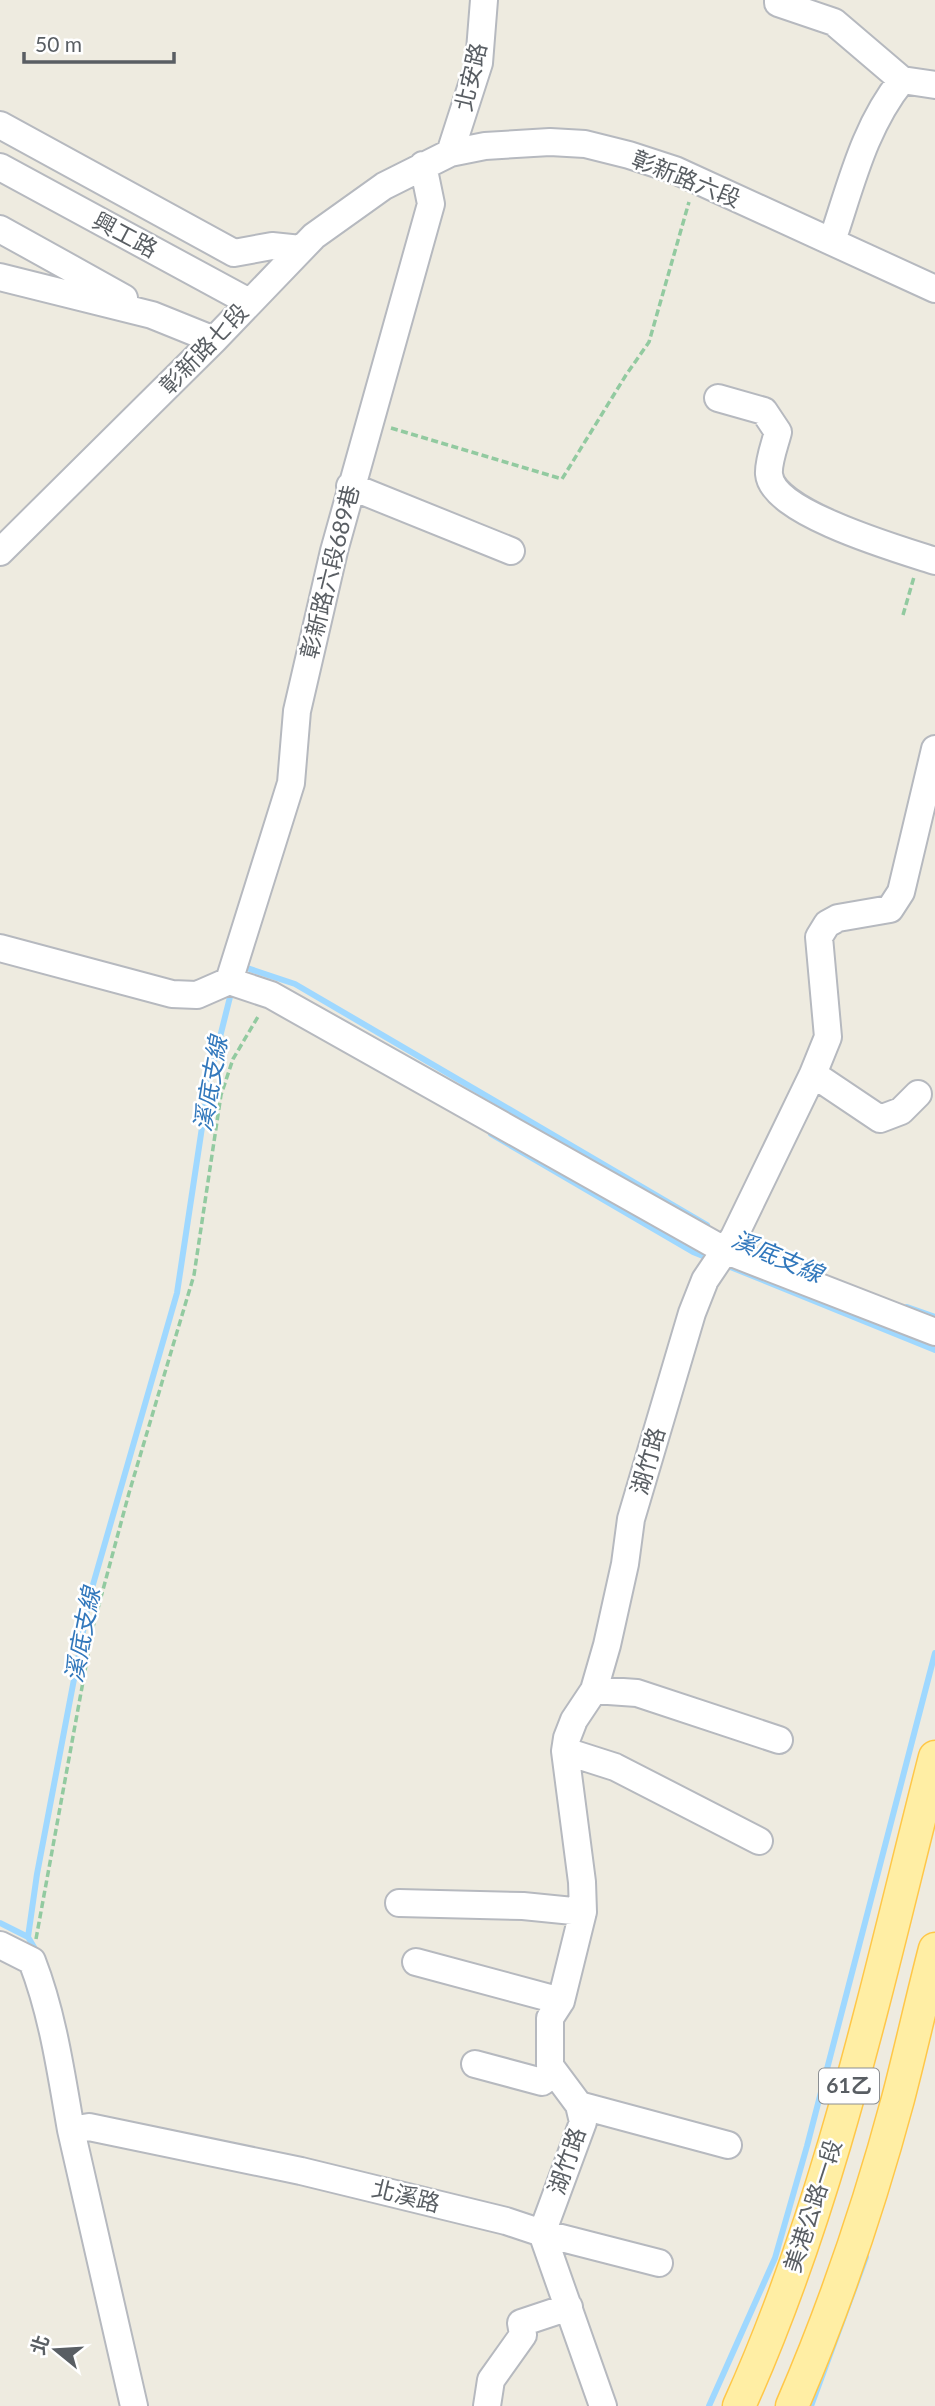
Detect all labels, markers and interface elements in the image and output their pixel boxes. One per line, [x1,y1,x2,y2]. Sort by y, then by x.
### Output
scale bar [24,21,175,65]
text: 50 m [35,31,82,56]
street label: 北安路 [449,40,491,114]
street label: 彰新路六段 [628,144,745,213]
street label: 興工路 [88,206,163,263]
street label: 彰新路七段 [153,297,253,399]
street label: 彰新路六段689巷 [294,482,364,662]
water label: 溪底支線 [187,1031,233,1134]
water label: 溪底支線 [728,1224,830,1289]
street label: 湖竹路 [624,1424,670,1498]
water label: 溪底支線 [58,1582,105,1685]
road number: 61乙 [819,2068,879,2104]
street label: 湖竹路 [542,2123,591,2198]
street label: 美港公路一段 [777,2136,847,2276]
street label: 北溪路 [369,2173,443,2217]
north arrow [21,2315,91,2385]
text: 北 [25,2332,53,2357]

